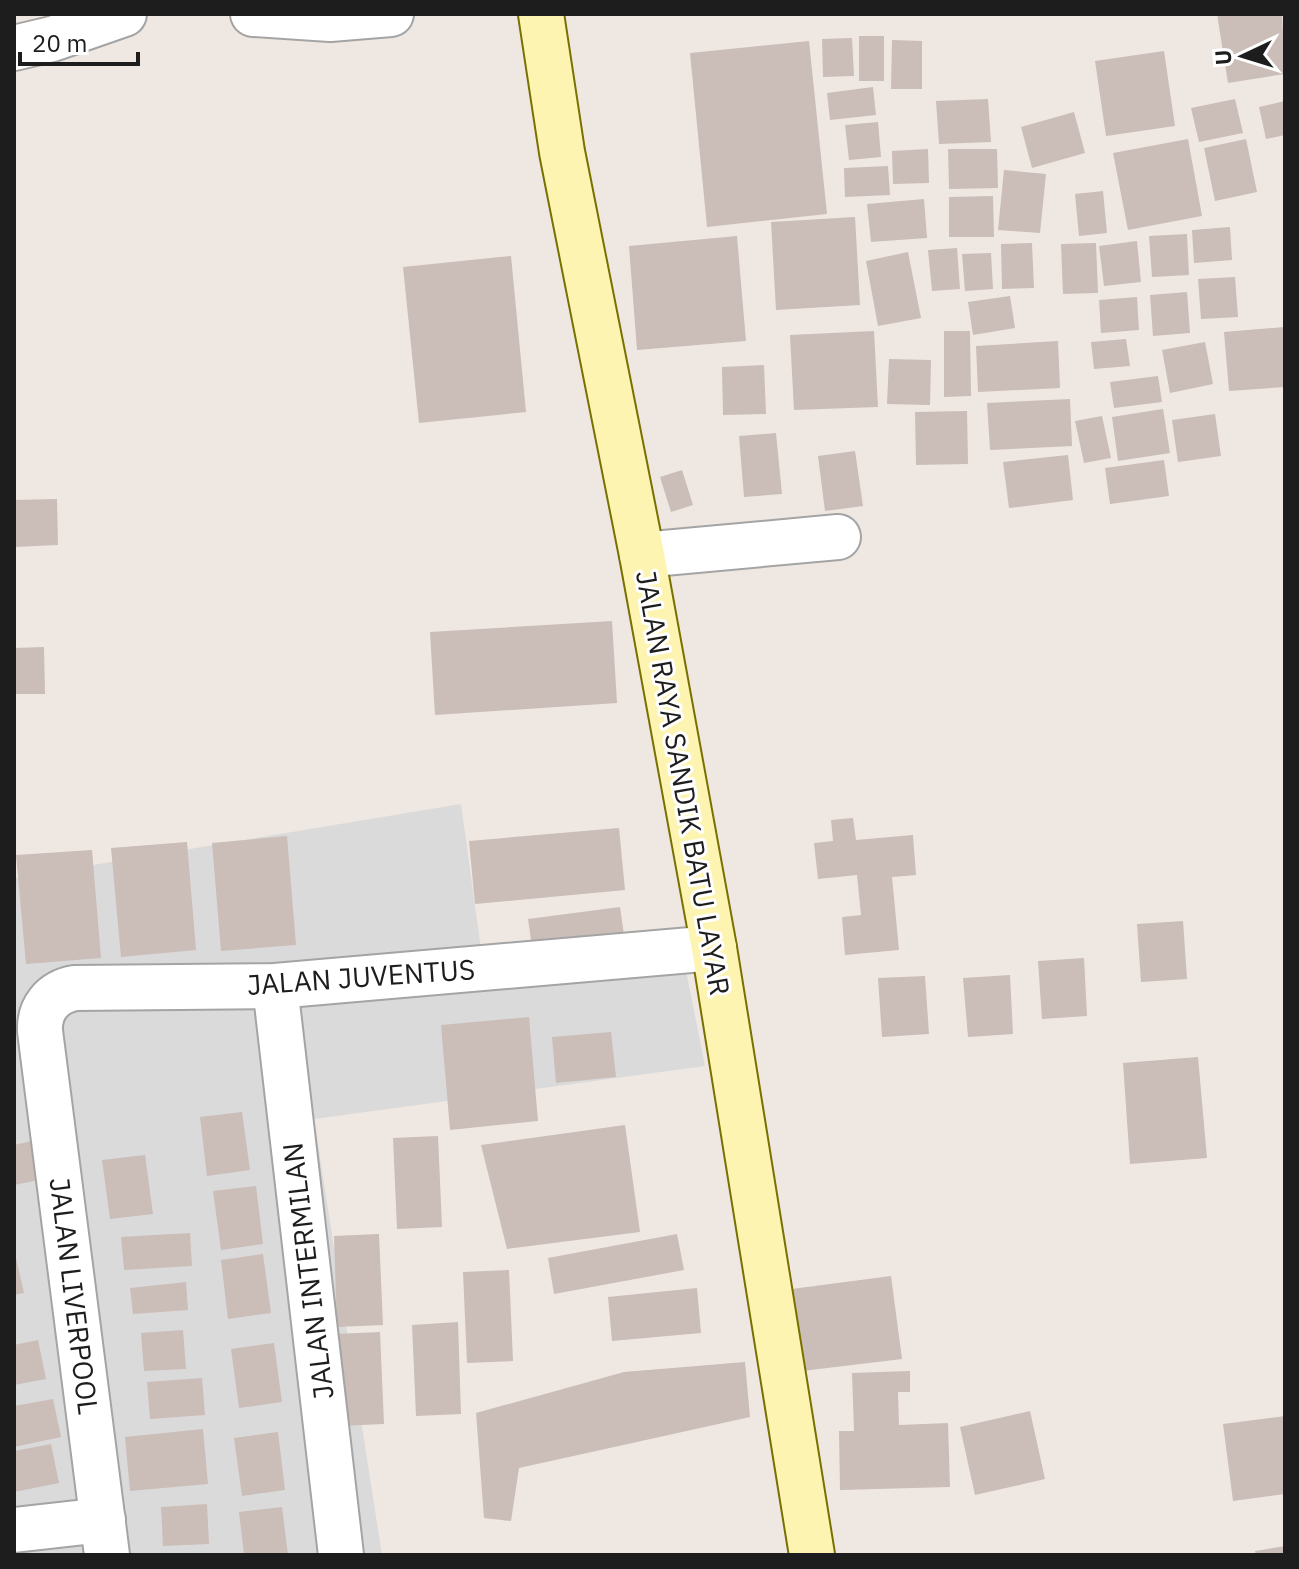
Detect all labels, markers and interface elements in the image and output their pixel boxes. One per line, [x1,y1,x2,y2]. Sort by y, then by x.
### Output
scale bar [20,16,138,66]
north arrow [1203,16,1283,96]
text: 20 m [32,27,87,59]
text: U [1208,49,1238,66]
street label: JALAN RAYA SANDIK BATU LAYAR [628,568,739,998]
street label: JALAN JUVENTUS [246,950,476,1003]
street label: JALAN INTERMILAN [273,1141,342,1402]
street label: JALAN LIVERPOOL [42,1175,107,1416]

